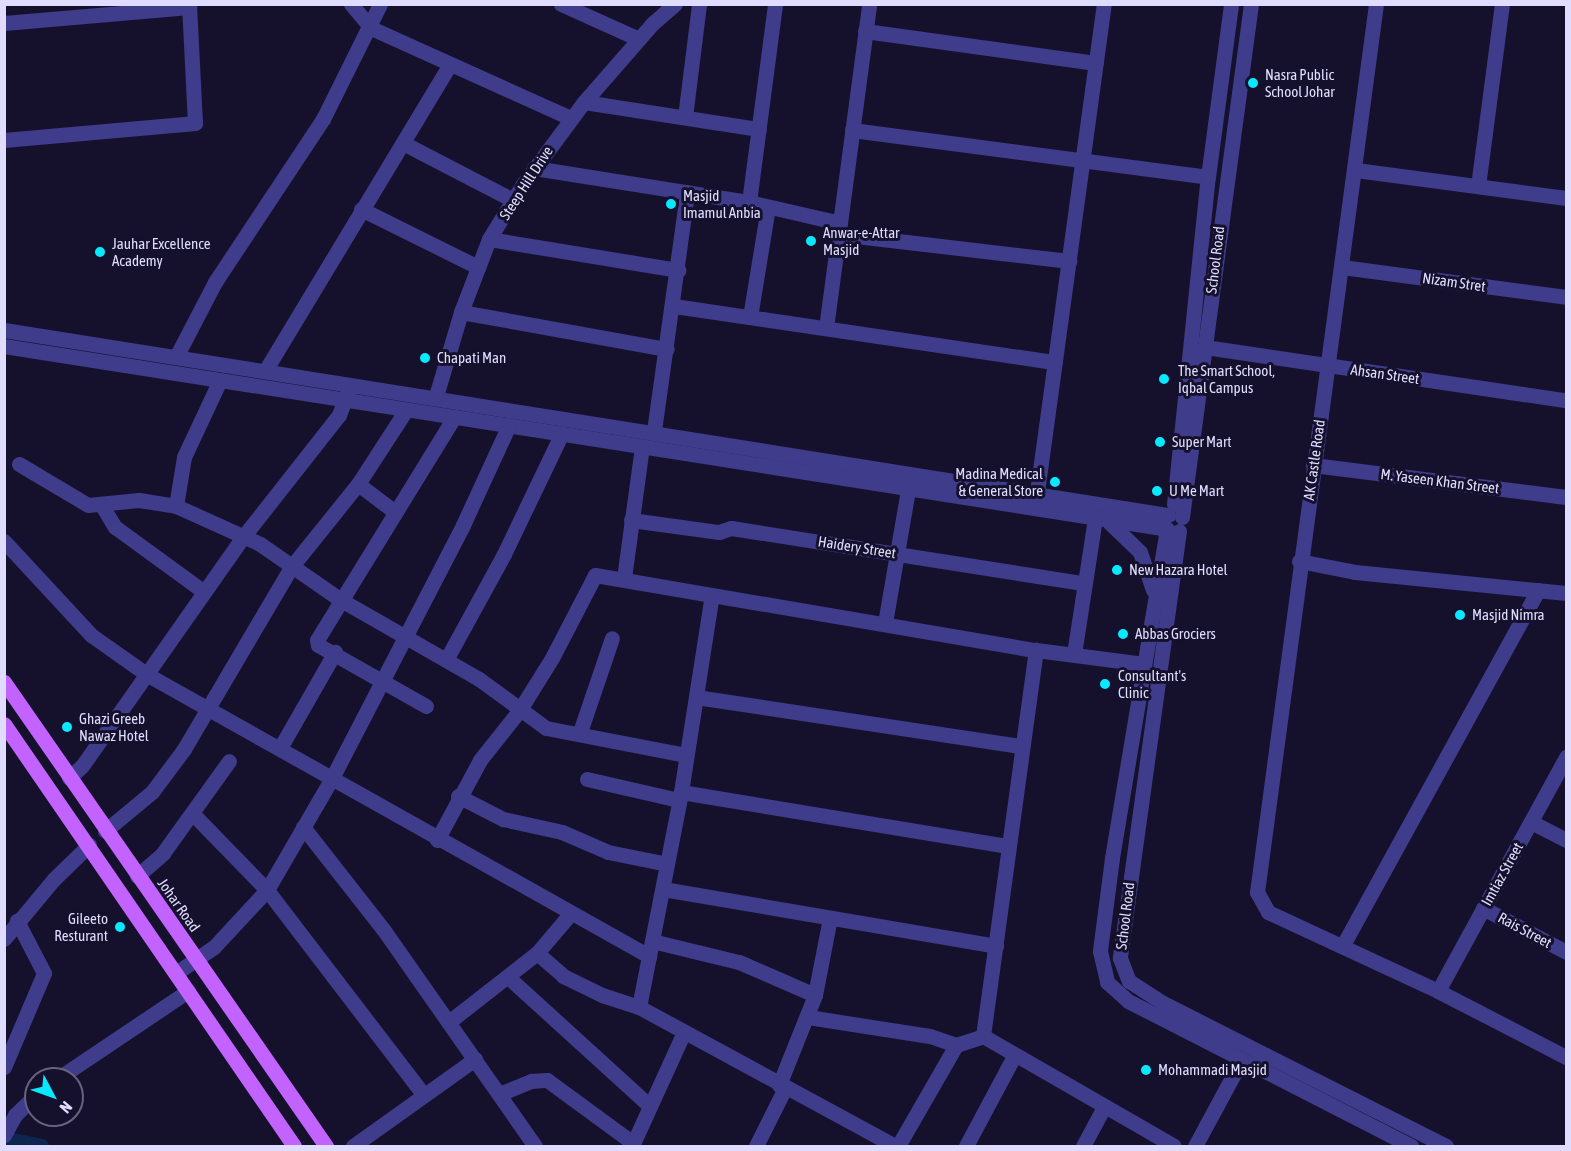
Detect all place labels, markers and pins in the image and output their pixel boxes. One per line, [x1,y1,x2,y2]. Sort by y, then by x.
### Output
place label: Nasra Public School Johar [1265,65,1335,100]
marker: Nasra Public School Johar [1246,76,1260,90]
place label: Masjid Imamul Anbia [683,186,761,221]
marker: Masjid Imamul Anbia [664,197,678,211]
place label: Anwar-e-Attar Masjid [823,223,900,258]
place label: Jauhar Excellence Academy [112,234,211,269]
marker: Anwar-e-Attar Masjid [804,234,818,248]
marker: Jauhar Excellence Academy [93,245,107,259]
place label: Chapati Man [437,349,506,367]
marker: Chapati Man [418,351,432,365]
place label: The Smart School, Iqbal Campus [1178,361,1275,396]
marker: The Smart School, Iqbal Campus [1155,370,1173,388]
place label: Super Mart [1172,433,1232,451]
marker: Super Mart [1153,435,1167,449]
place label: Madina Medical & General Store [955,464,1043,499]
marker: Madina Medical & General Store [1048,475,1062,489]
place label: U Me Mart [1169,482,1224,500]
marker: U Me Mart [1150,484,1164,498]
place label: New Hazara Hotel [1129,561,1227,579]
marker: New Hazara Hotel [1110,563,1124,577]
place label: Masjid Nimra [1472,606,1545,624]
marker: Masjid Nimra [1453,608,1467,622]
place label: Abbas Grociers [1135,625,1216,643]
marker: Abbas Grociers [1116,627,1130,641]
place label: Consultant's Clinic [1118,666,1186,701]
marker: Consultant's Clinic [1096,675,1114,693]
place label: Ghazi Greeb Nawaz Hotel [79,709,149,744]
marker: Ghazi Greeb Nawaz Hotel [60,720,74,734]
place label: Gileeto Resturant [54,909,108,944]
marker: Gileeto Resturant [113,920,127,934]
place label: Mohammadi Masjid [1158,1061,1267,1079]
marker: Mohammadi Masjid [1139,1063,1153,1077]

